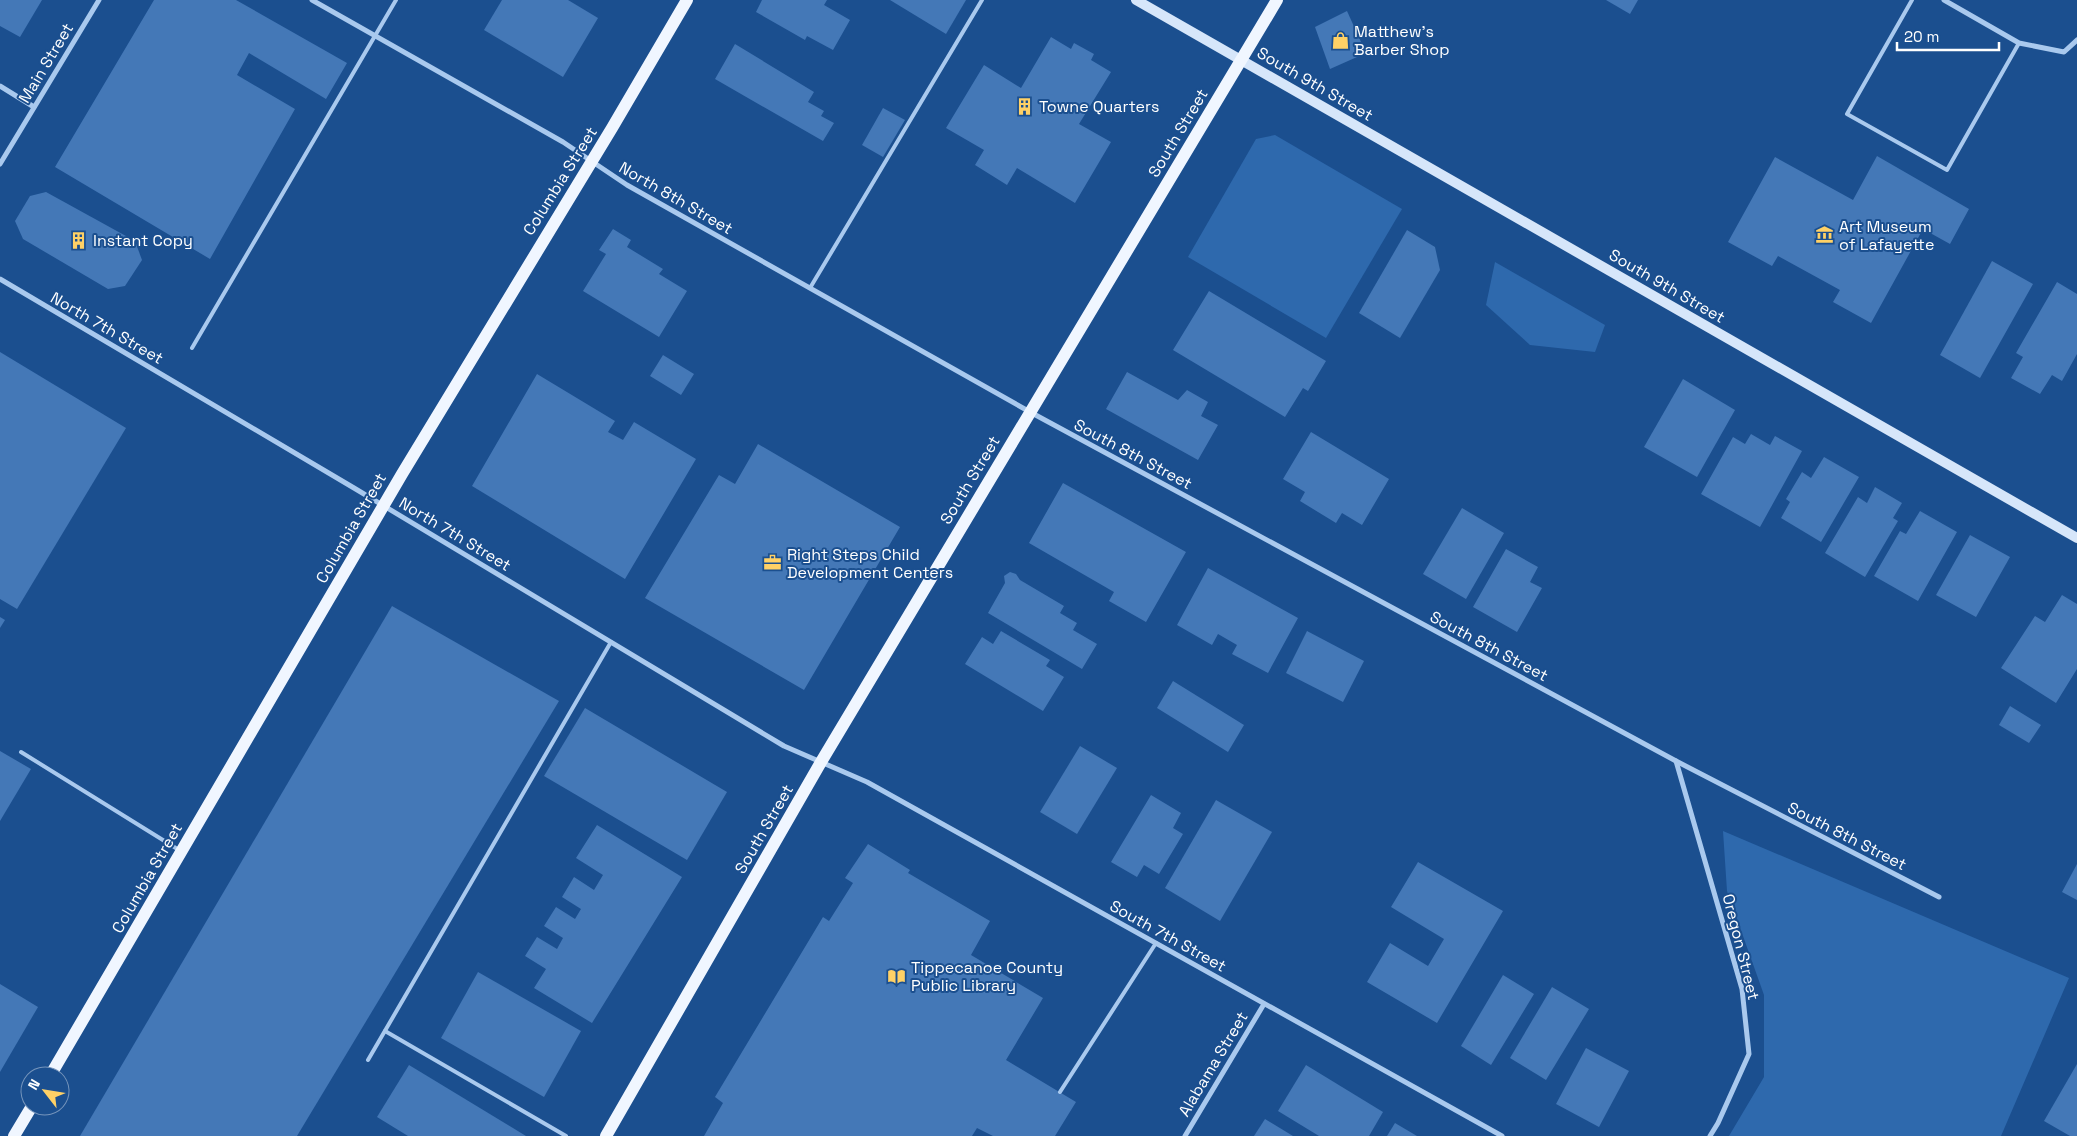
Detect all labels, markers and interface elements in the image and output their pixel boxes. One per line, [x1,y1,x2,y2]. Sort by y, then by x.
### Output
street label: Main Street [14,19,78,107]
scale bar [1897,20,2000,52]
place label: Matthew's Barber Shop [1354,21,1450,60]
text: 20 m [1904,27,1939,46]
shop icon: Matthew's Barber Shop [1330,30,1350,50]
street label: South 9th Street [1253,42,1377,126]
street label: South Street [1143,85,1213,181]
building icon: Towne Quarters [1015,96,1035,116]
place label: Towne Quarters [1039,96,1159,117]
street label: Columbia Street [518,123,602,239]
street label: North 8th Street [615,157,737,239]
place label: Art Museum of Lafayette [1839,216,1934,255]
museum icon: Art Museum of Lafayette [1815,225,1835,245]
building icon: Instant Copy [69,230,89,250]
place label: Instant Copy [93,230,193,251]
street label: South 9th Street [1605,244,1729,328]
street label: North 7th Street [47,287,167,369]
street label: South 8th Street [1070,414,1196,494]
street label: South Street [935,432,1005,528]
street label: Columbia Street [311,469,391,587]
street label: North 7th Street [395,492,515,576]
place label: Right Steps Child Development Centers [787,544,953,583]
office icon: Right Steps Child Development Centers [763,553,783,573]
street label: South 8th Street [1426,606,1552,686]
street label: South Street [730,781,798,877]
street label: South 8th Street [1784,797,1910,875]
street label: Columbia Street [107,819,187,937]
street label: Oregon Street [1718,892,1764,1002]
street label: South 7th Street [1106,895,1230,977]
place label: Tippecanoe County Public Library [911,957,1063,996]
library icon: Tippecanoe County Public Library [887,966,907,986]
street label: Alabama Street [1173,1008,1253,1120]
north arrow [20,1066,70,1116]
text: N [24,1076,44,1093]

